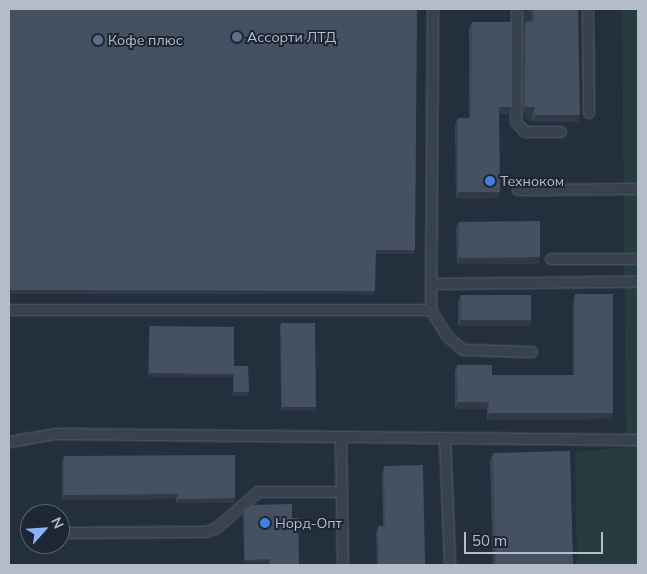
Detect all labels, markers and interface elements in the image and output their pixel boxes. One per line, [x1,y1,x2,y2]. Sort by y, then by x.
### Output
place label: Ассорти ЛТД [247,29,336,45]
marker: Ассорти ЛТД [231,31,243,43]
place label: Кофе плюс [108,32,183,48]
marker: Кофе плюс [92,34,104,46]
place label: Техноком [500,173,564,189]
marker: Техноком [484,175,496,187]
north arrow [20,504,70,554]
text: N [47,514,68,532]
place label: Норд-Опт [275,515,342,531]
marker: Норд-Опт [259,517,271,529]
scale bar [467,522,606,554]
text: 50 m [472,531,507,550]

